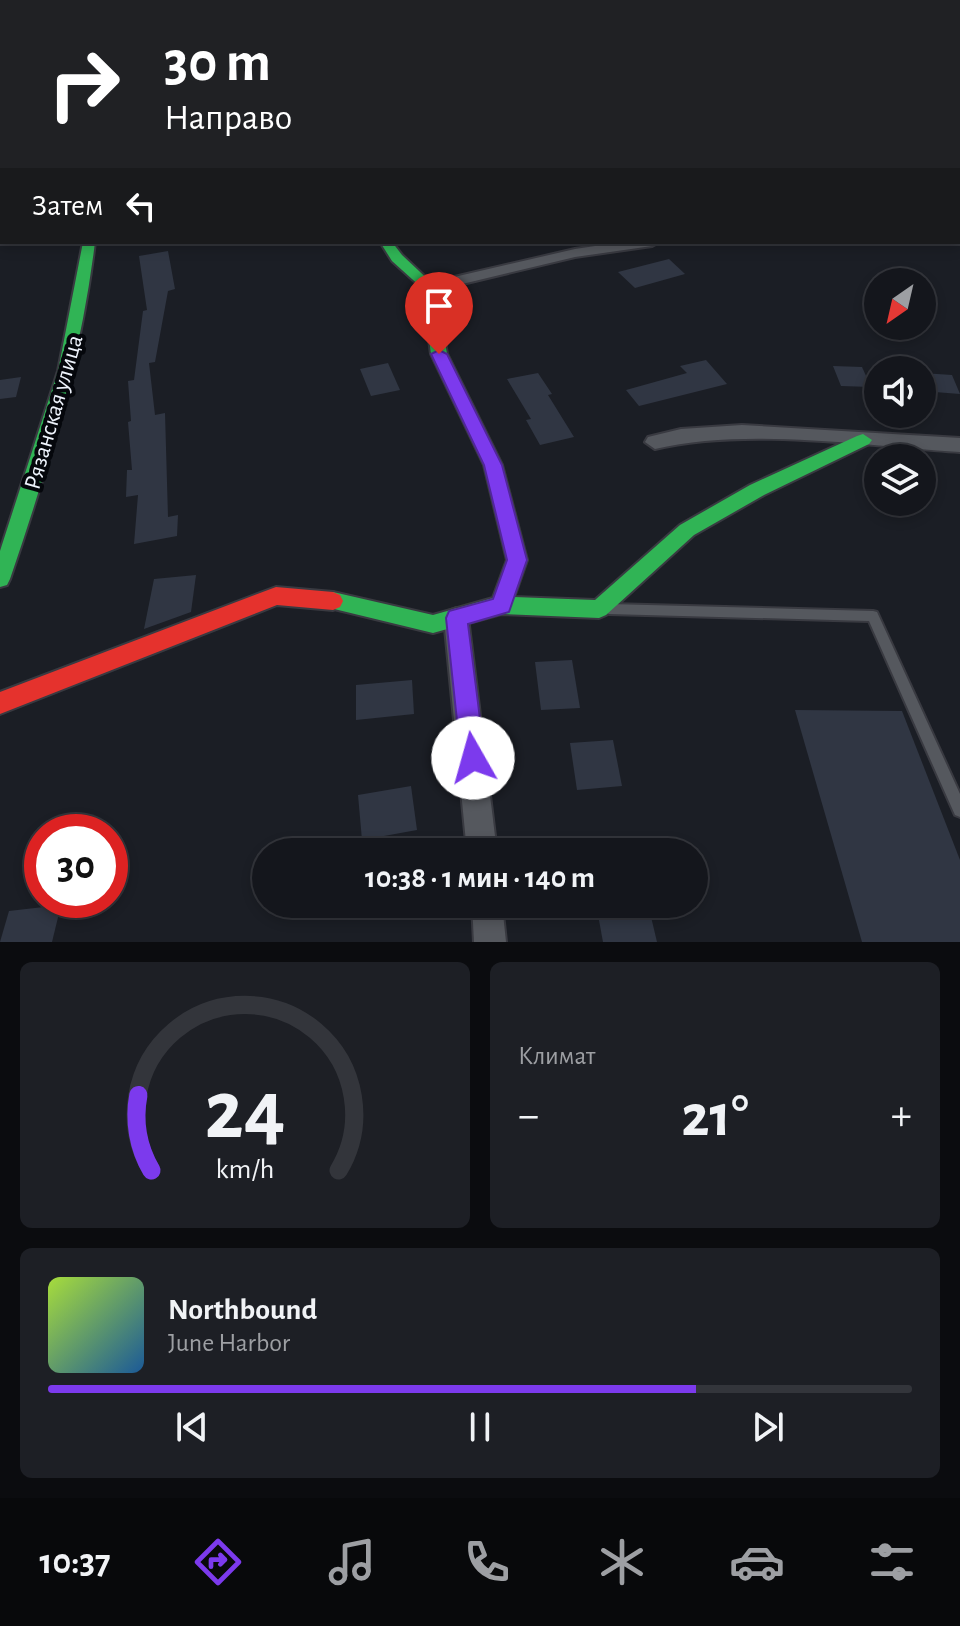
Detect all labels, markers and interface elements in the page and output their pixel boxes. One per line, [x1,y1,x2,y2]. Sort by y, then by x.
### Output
icon: right [32,32,136,136]
text: 30 m [164,35,271,91]
text: Направо [164,100,292,136]
icon: left [119,184,163,228]
text: Затем [32,191,103,221]
north arrow [864,268,936,340]
map controls [864,268,936,516]
pin [405,272,473,354]
icon: arrive [417,284,461,328]
street label: Рязанская улица [20,332,88,492]
button: sound [864,356,936,428]
button: layers [864,444,936,516]
position arrow [431,716,515,800]
speed limit sign: 30 [24,814,128,918]
text: 10:38 · 1 мин · 140 m [365,863,595,893]
text: Климат [518,1043,595,1069]
text: 24 [204,1070,286,1154]
text: 21° [681,1087,749,1147]
text: − [518,1094,539,1138]
text: + [891,1094,912,1138]
text: km/h [216,1155,274,1184]
text: Northbound [168,1295,317,1325]
text: June Harbor [168,1330,290,1356]
icon: previous [170,1405,214,1449]
icon: pause [458,1405,502,1449]
icon: next [746,1405,790,1449]
icon: directions [190,1534,246,1590]
icon: music [324,1534,380,1590]
icon: phone [459,1534,515,1590]
icon: climate [594,1534,650,1590]
icon: car [729,1534,785,1590]
icon: filters [864,1534,920,1590]
text: 10:37 [39,1544,111,1580]

